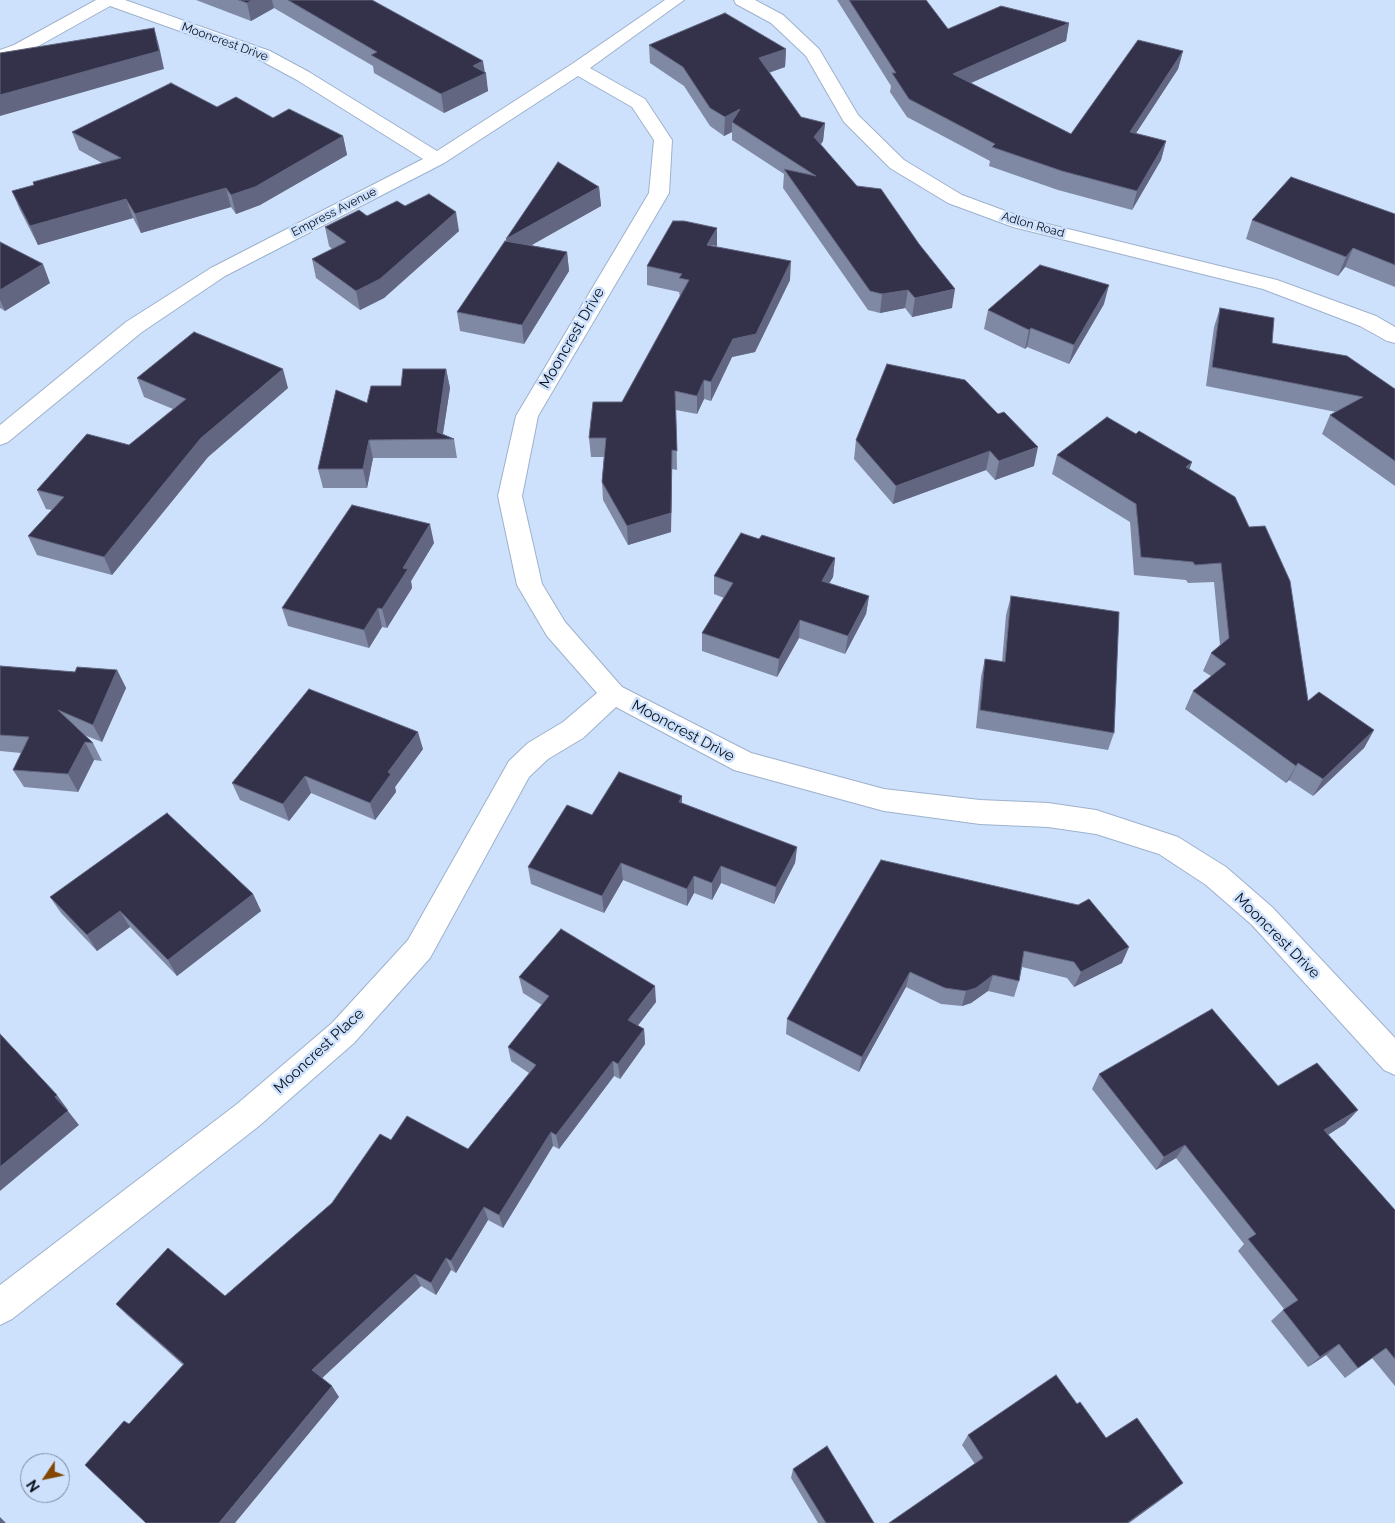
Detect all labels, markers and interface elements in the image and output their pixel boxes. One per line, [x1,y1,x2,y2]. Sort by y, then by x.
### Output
street label: Mooncrest Drive [180,20,270,64]
street label: Empress Avenue [289,184,379,240]
street label: Adlon Road [1000,209,1066,241]
street label: Mooncrest Drive [536,284,608,392]
street label: Mooncrest Drive [629,696,737,766]
street label: Mooncrest Drive [1230,889,1324,983]
street label: Mooncrest Place [270,1005,368,1097]
north arrow [20,1453,70,1503]
text: N [24,1477,43,1495]

